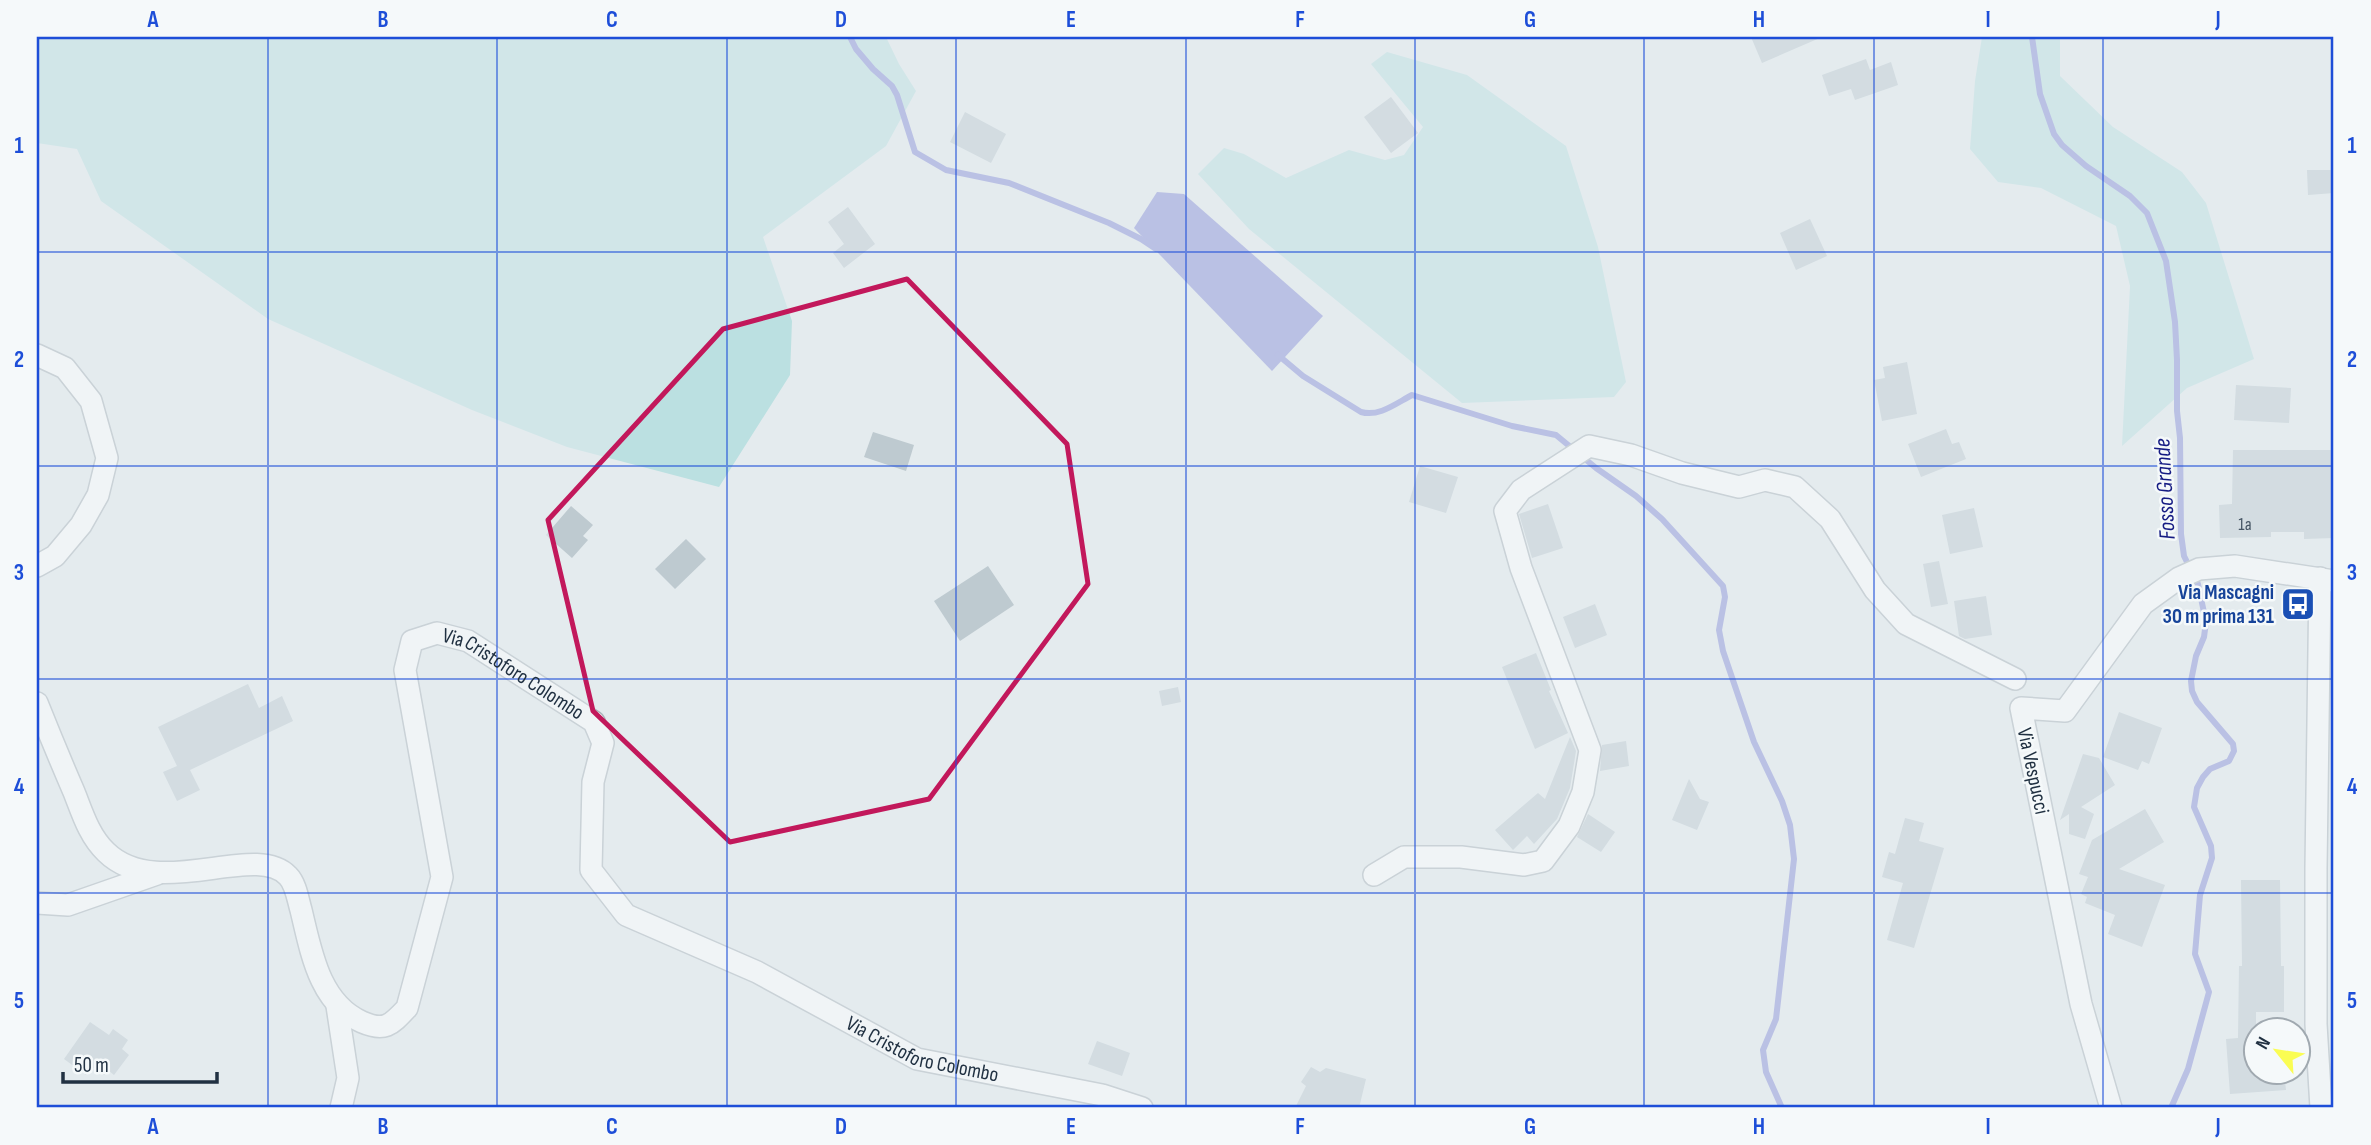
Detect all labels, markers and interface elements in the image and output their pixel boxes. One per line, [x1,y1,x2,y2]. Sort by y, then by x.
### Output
text: A [147,6,160,34]
text: B [378,6,389,34]
text: C [606,6,618,34]
text: D [835,6,847,34]
text: E [1066,6,1076,34]
text: F [1295,6,1305,34]
text: G [1524,6,1536,34]
text: H [1753,6,1765,34]
text: I [1985,6,1991,34]
text: J [2214,6,2221,34]
text: 1 [14,132,24,160]
text: 1 [2347,132,2357,160]
text: 2 [14,346,24,374]
text: 2 [2347,346,2357,374]
water label: Fosso Grande [2148,438,2182,540]
house number: 1a [2238,514,2252,535]
text: 3 [14,559,24,587]
text: 3 [2347,559,2357,587]
place label: Via Mascagni 30 m prima 131 [2163,580,2274,629]
bus stop icon: Via Mascagni 30 m prima 131 [2279,585,2317,623]
street label: Via Cristoforo Colombo [440,622,589,725]
street label: Via Vespucci [2012,726,2054,816]
text: 4 [14,773,25,801]
text: 4 [2347,773,2358,801]
text: 5 [14,987,24,1015]
text: 5 [2347,987,2357,1015]
street label: Via Cristoforo Colombo [842,1010,1001,1087]
north arrow [2242,1016,2312,1086]
text: N [2251,1033,2276,1053]
scale bar [63,1040,217,1084]
text: 50 m [74,1053,109,1078]
text: A [147,1113,160,1141]
text: B [378,1113,389,1141]
text: C [606,1113,618,1141]
text: D [835,1113,847,1141]
text: E [1066,1113,1076,1141]
text: F [1295,1113,1305,1141]
text: G [1524,1113,1536,1141]
text: H [1753,1113,1765,1141]
text: I [1985,1113,1991,1141]
text: J [2214,1113,2221,1141]

